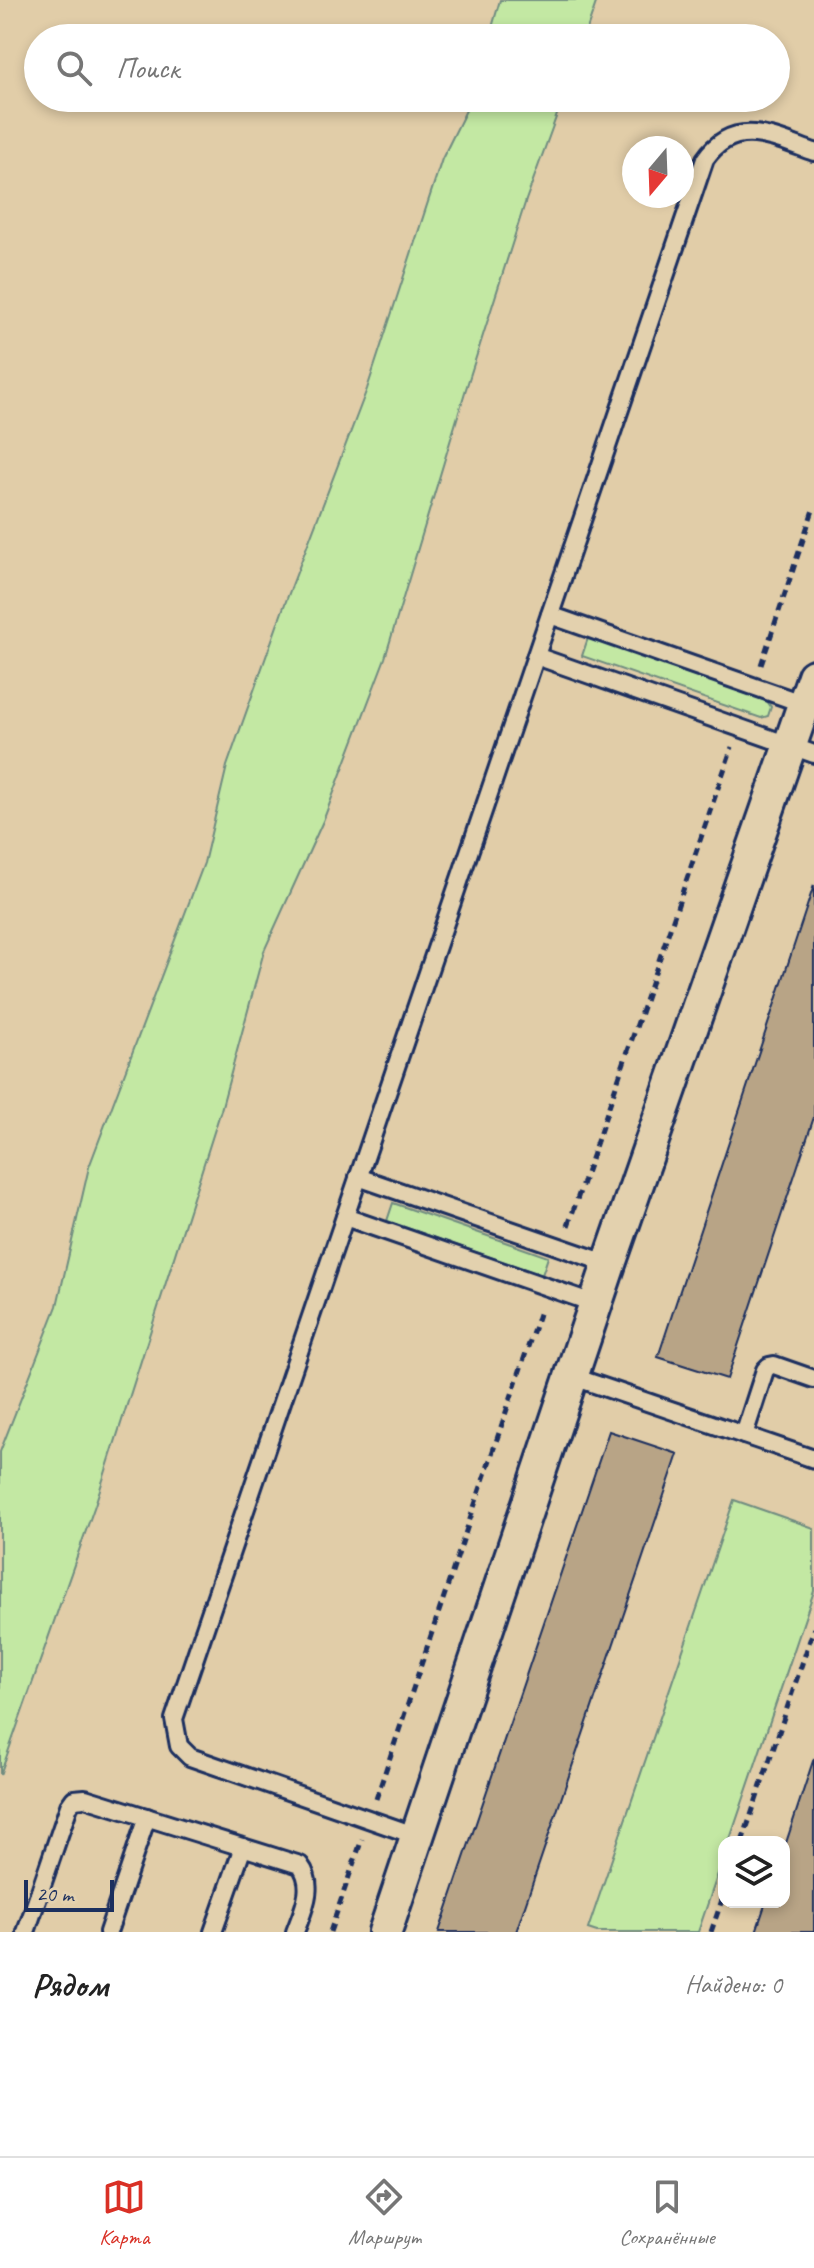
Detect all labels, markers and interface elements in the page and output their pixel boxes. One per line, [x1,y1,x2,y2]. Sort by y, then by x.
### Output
search box [24,24,790,112]
icon: search [52,46,96,90]
text: Поиск [116,49,179,87]
north arrow [622,136,694,208]
map controls [718,1836,790,1908]
button: layers [718,1836,790,1908]
scale bar [24,1876,114,1912]
text: 20 m [36,1880,73,1908]
text: Рядом [32,1963,108,2006]
text: Найдено: 0 [685,1968,782,2001]
tab: Карта [99,2175,150,2251]
tab: Маршрут [348,2175,421,2251]
tab: Сохранённые [619,2175,715,2251]

